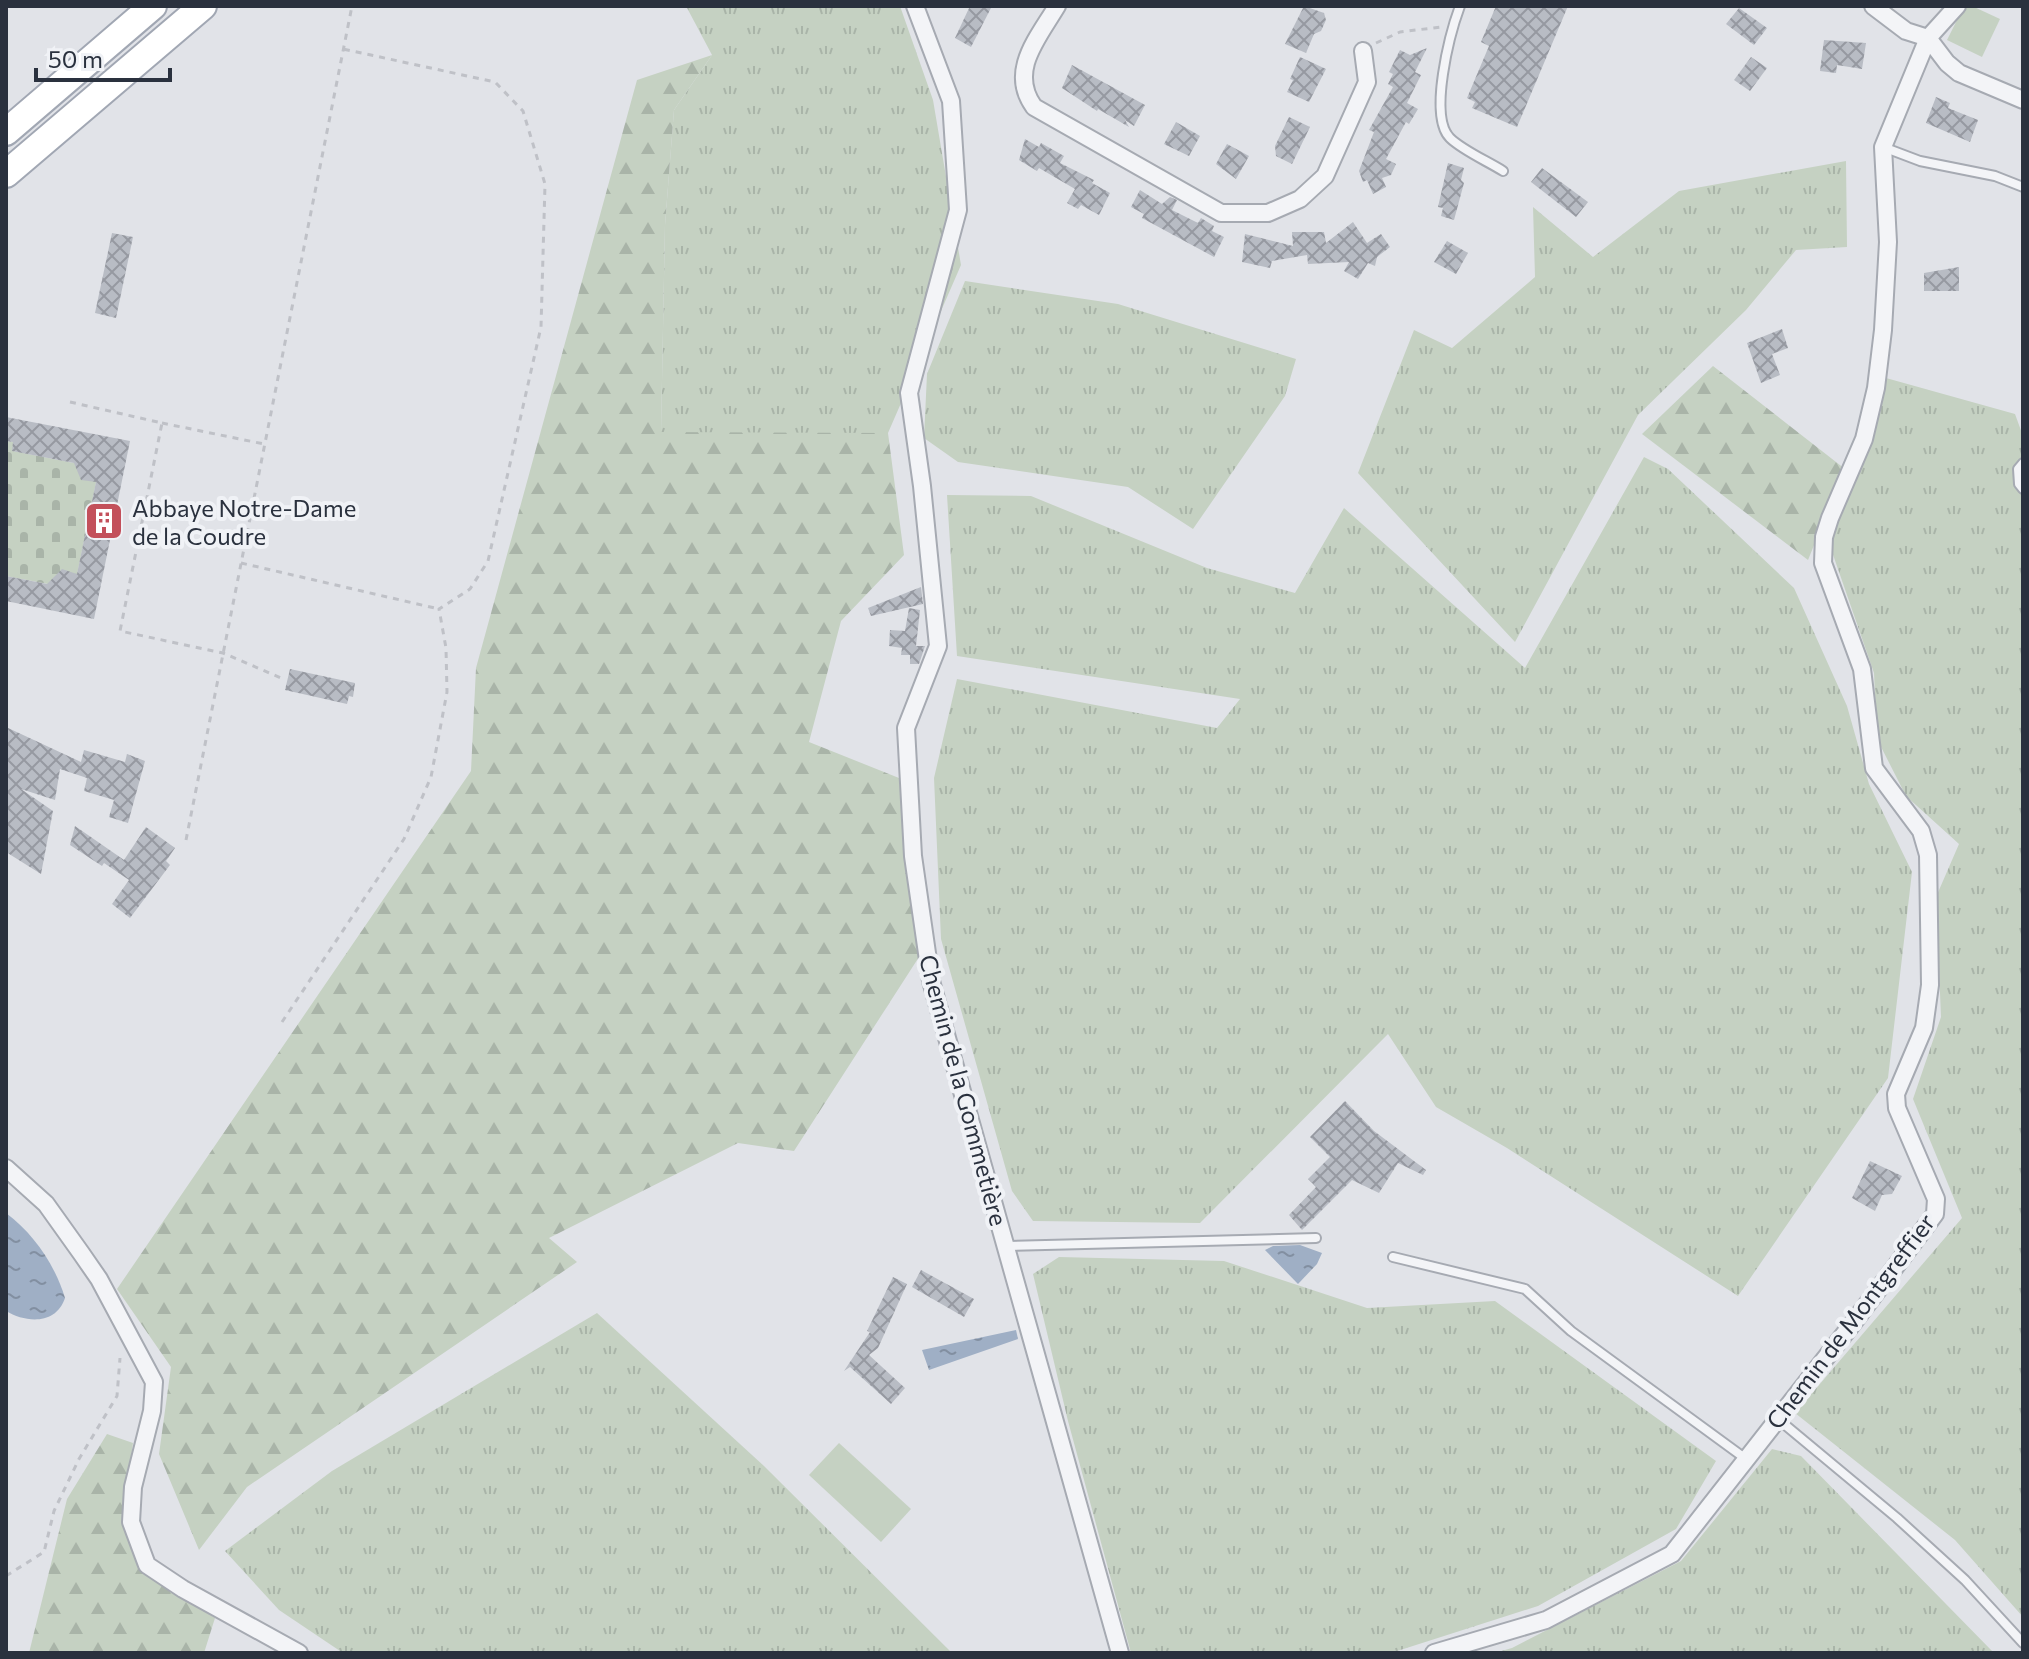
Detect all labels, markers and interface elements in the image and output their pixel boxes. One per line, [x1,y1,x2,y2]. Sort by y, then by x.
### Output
scale bar [36,32,170,82]
text: 50 m [48,44,103,73]
place label: Abbaye Notre-Dame de la Coudre [132,493,356,550]
building icon: Abbaye Notre-Dame de la Coudre [83,500,125,542]
street label: Chemin de la Gommetière [914,951,1014,1229]
street label: Chemin de Montgreffier [1760,1207,1941,1434]

